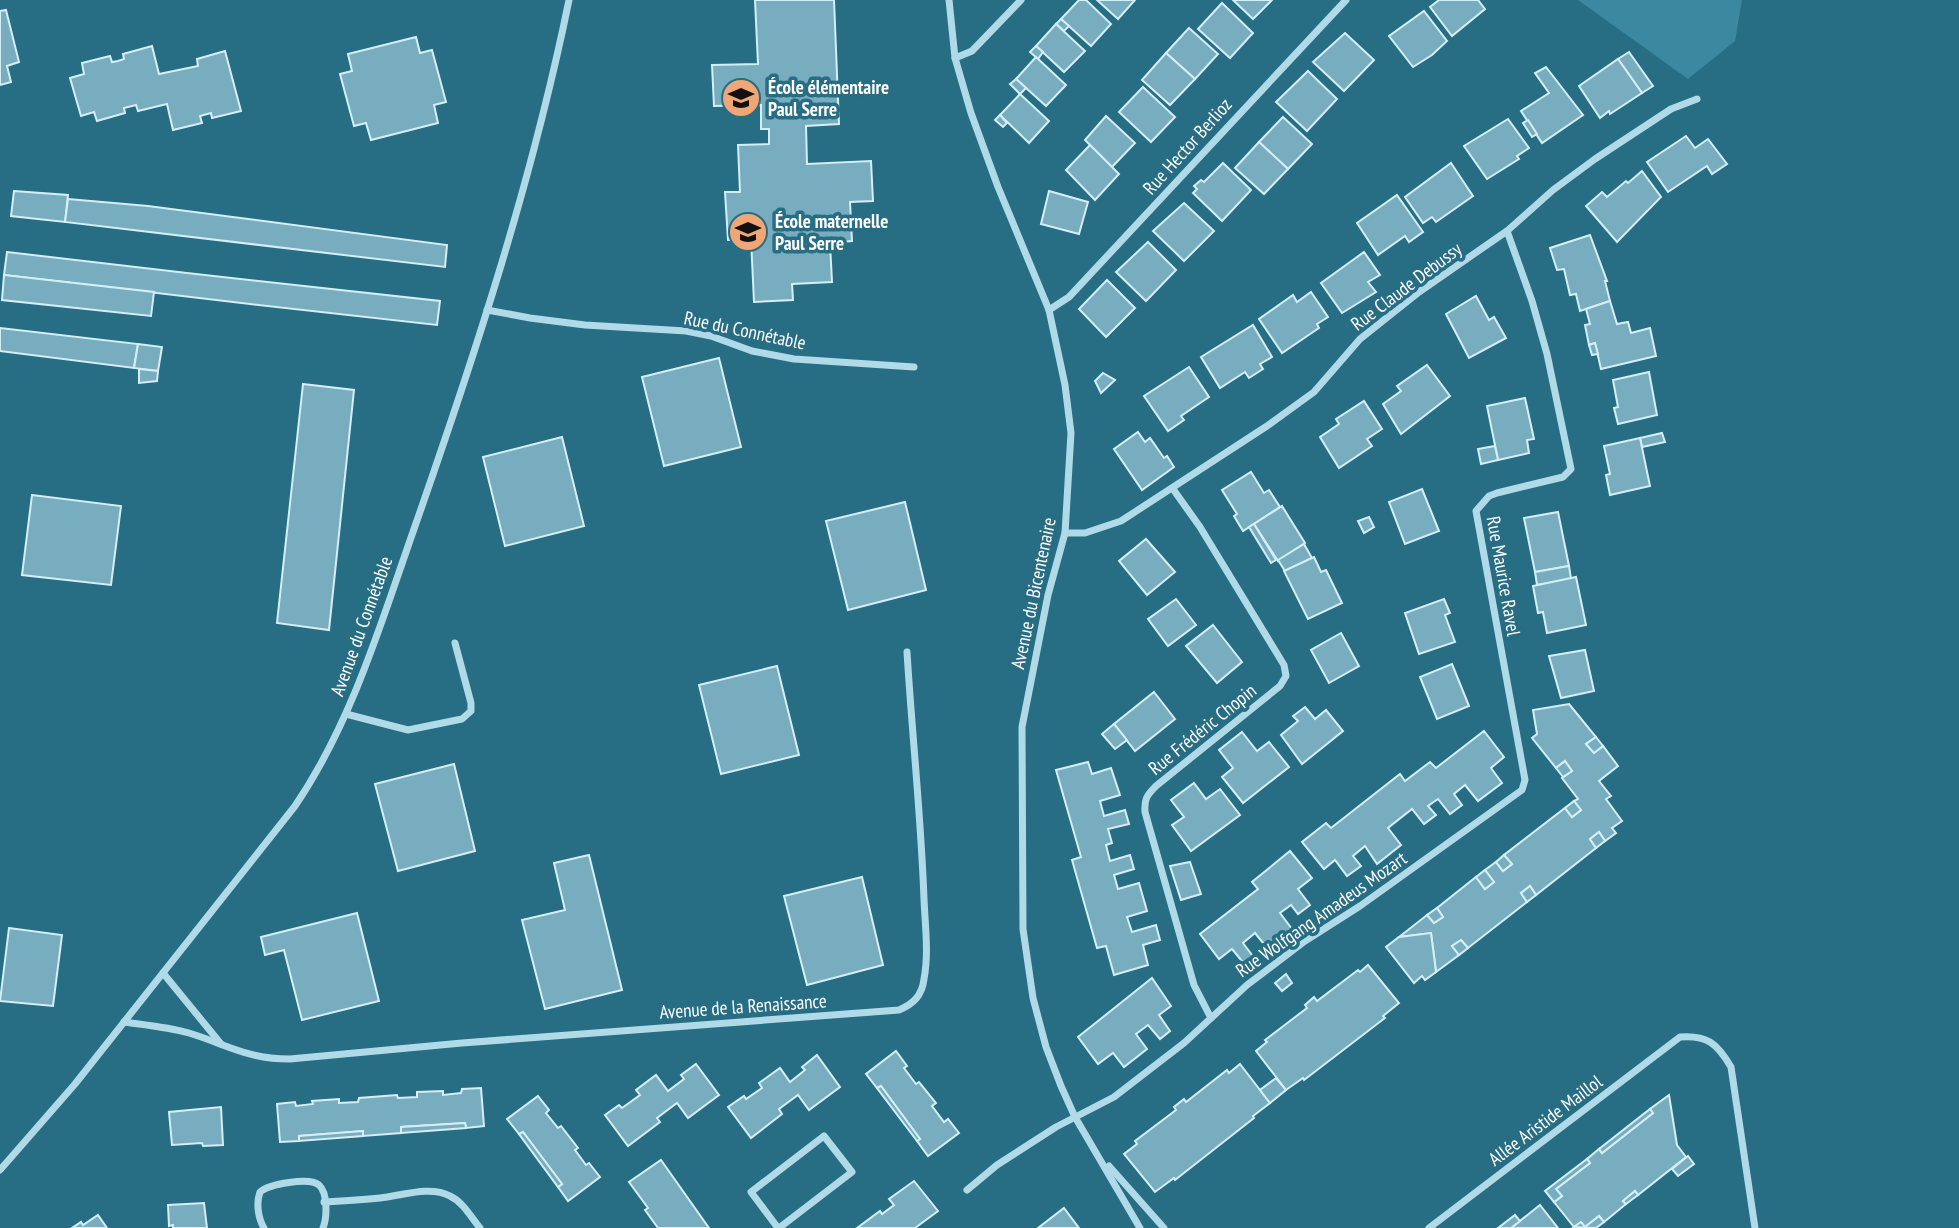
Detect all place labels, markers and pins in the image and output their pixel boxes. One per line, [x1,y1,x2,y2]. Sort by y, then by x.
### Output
place label: École élémentaire Paul Serre [768,75,889,121]
school or university icon: École élémentaire Paul Serre [720,77,762,119]
place label: École maternelle Paul Serre [775,209,888,255]
school or university icon: École maternelle Paul Serre [727,211,769,253]

